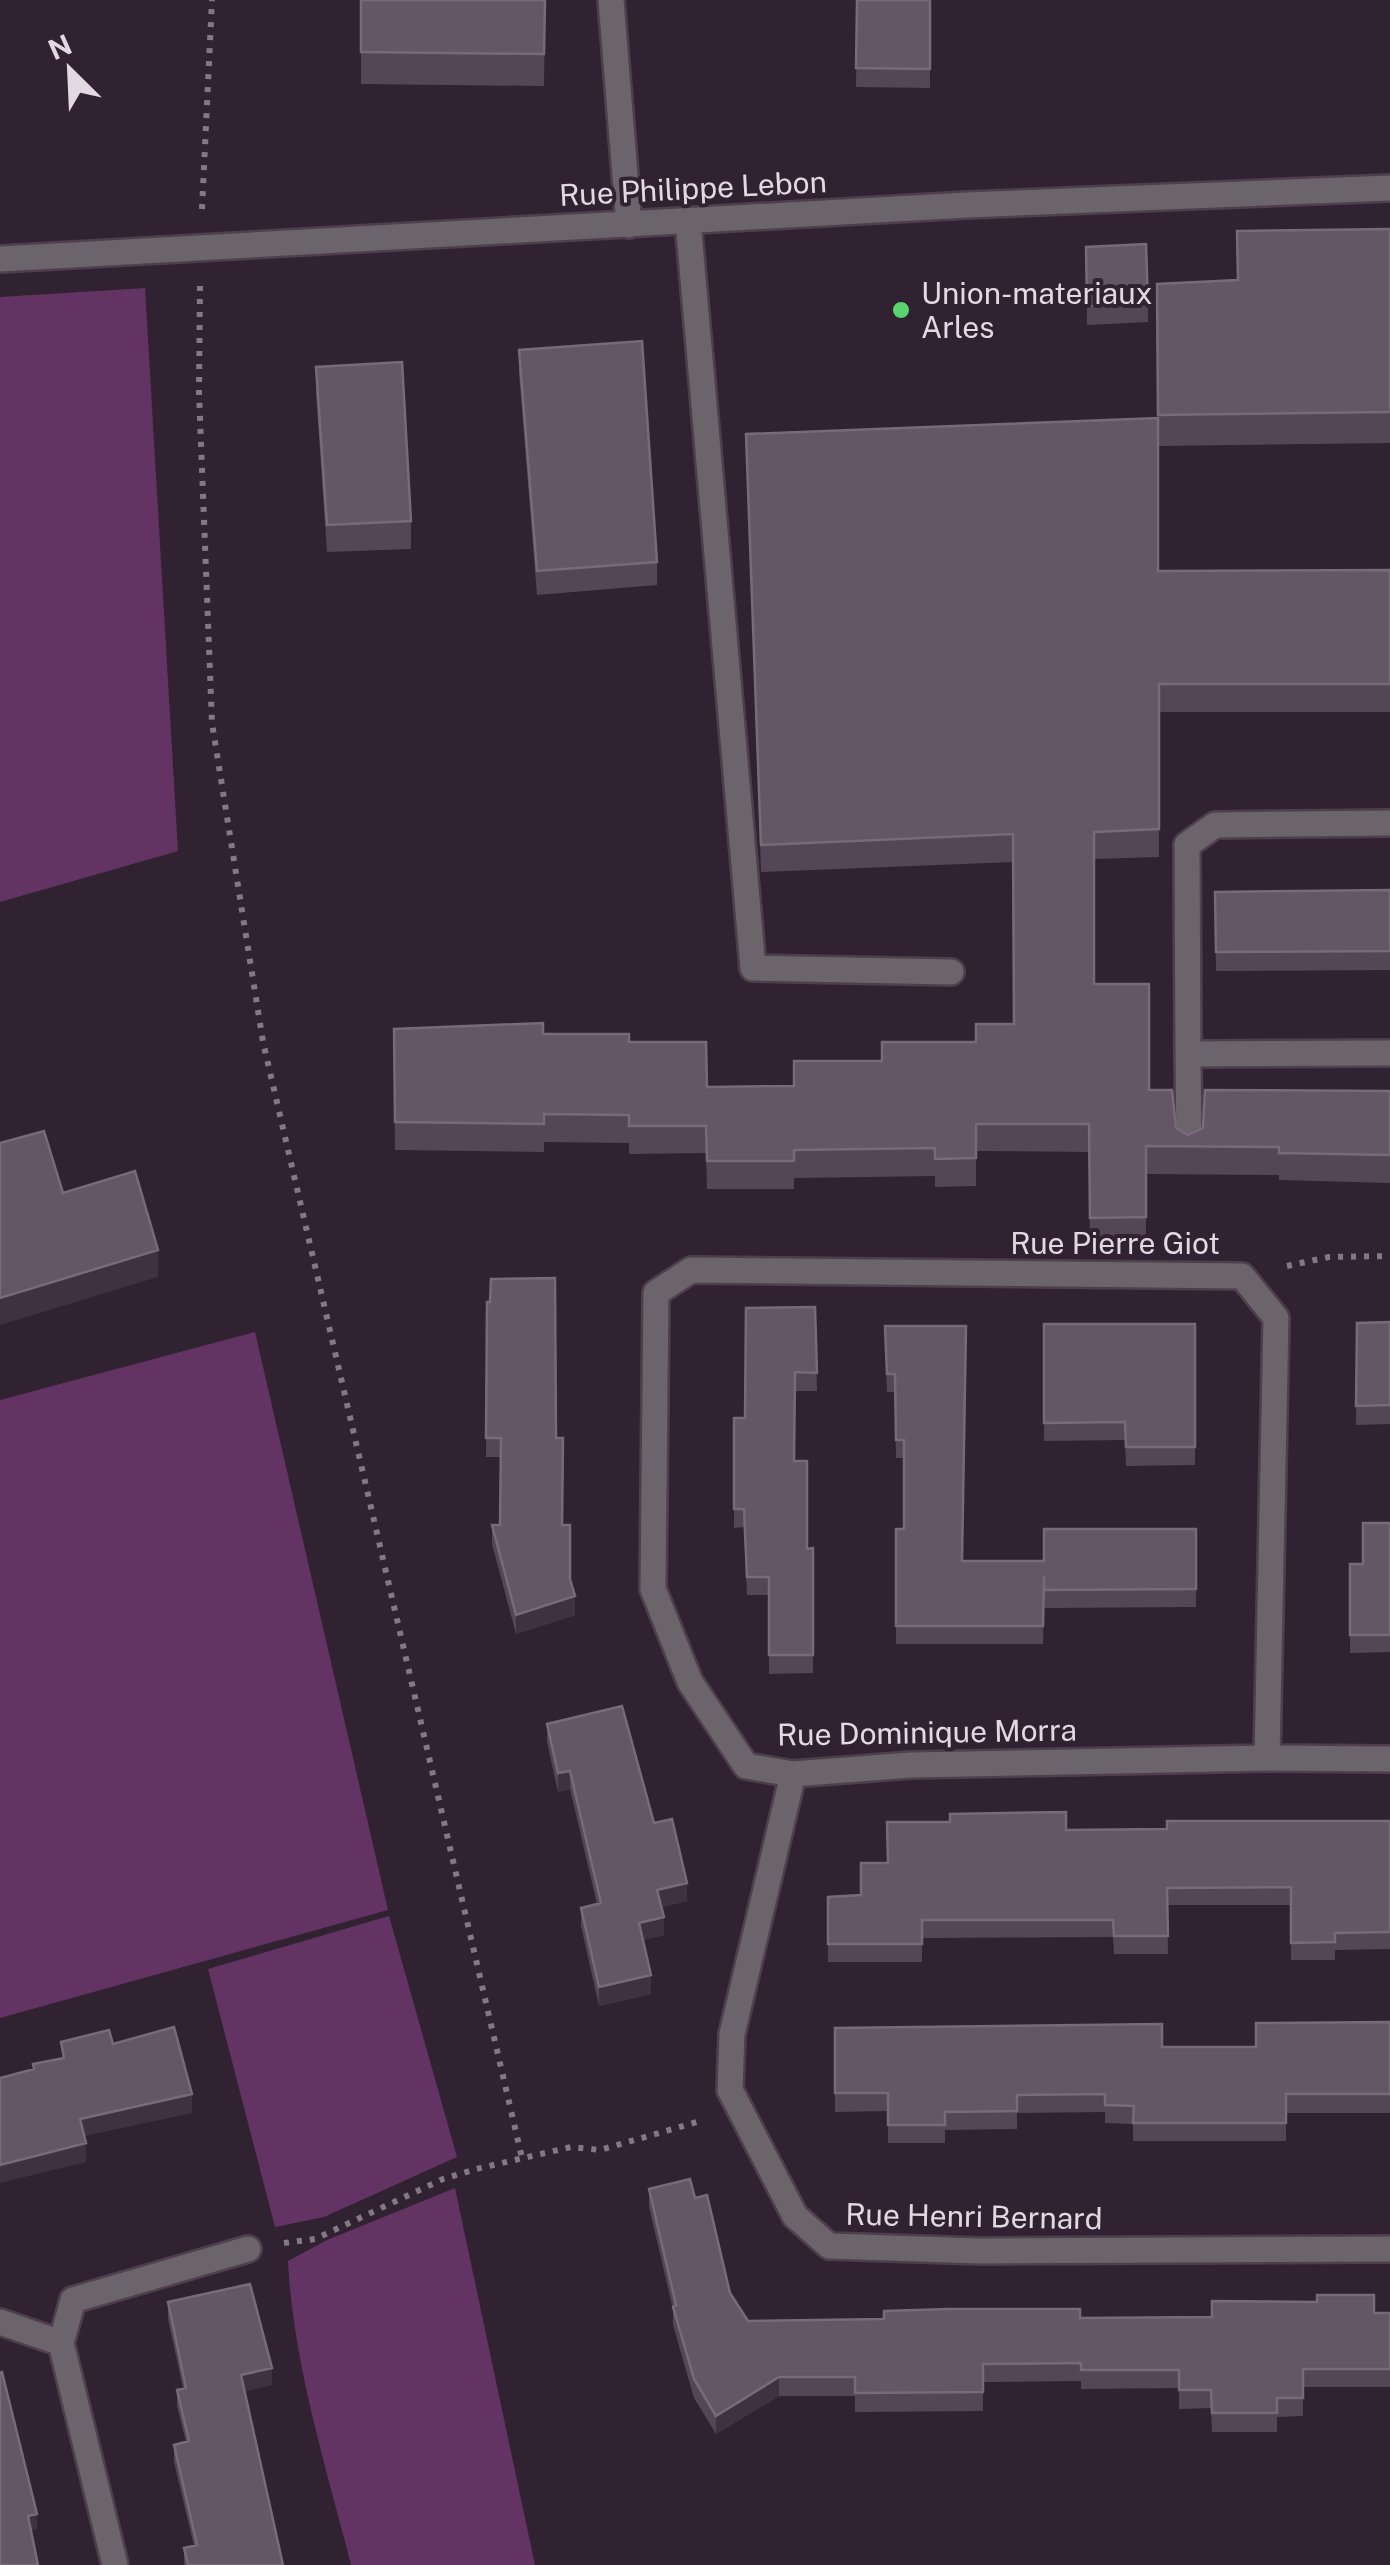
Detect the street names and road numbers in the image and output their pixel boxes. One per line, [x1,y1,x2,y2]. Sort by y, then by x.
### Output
street label: Rue Philippe Lebon [558,163,828,213]
street label: Rue Pierre Giot [1010,1225,1220,1261]
street label: Rue Dominique Morra [777,1711,1077,1753]
street label: Rue Henri Bernard [845,2196,1103,2236]

